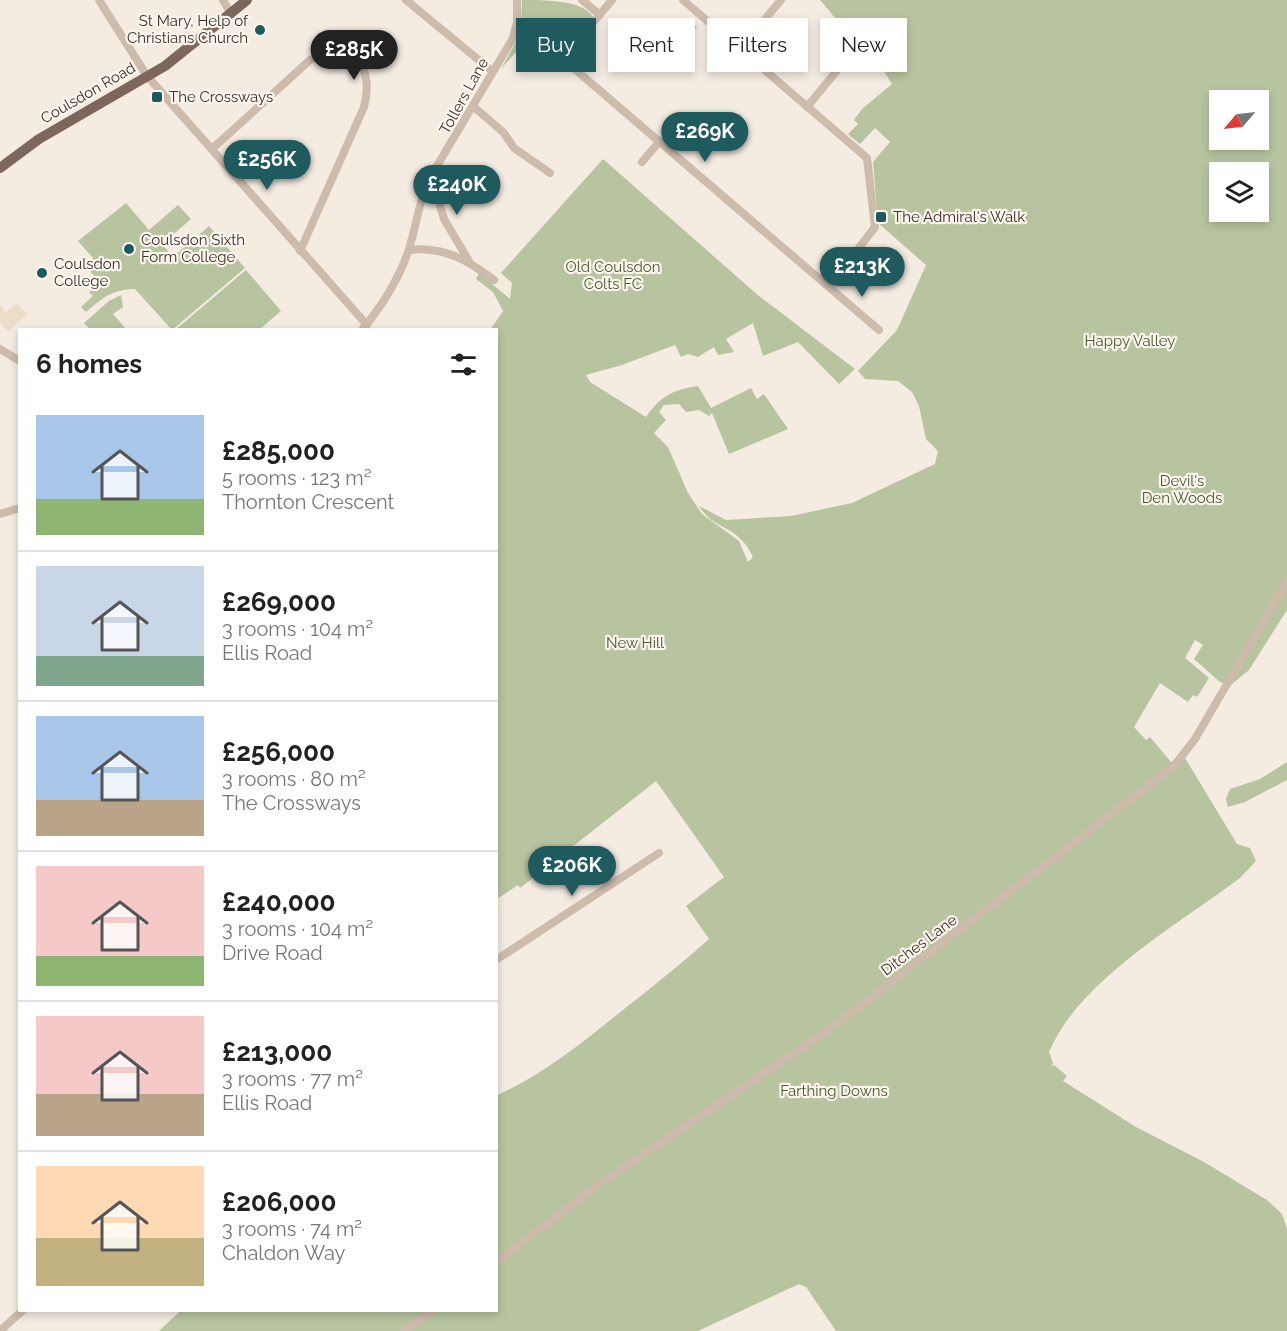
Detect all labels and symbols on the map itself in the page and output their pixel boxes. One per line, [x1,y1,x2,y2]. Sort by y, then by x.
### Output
place label: St Mary, Help of Christians Church [127,12,249,47]
marker: St Mary, Help of Christians Church [253,23,267,37]
pin: £285K [312,30,396,81]
street label: Tollers Lane [436,55,492,137]
street label: Coulsdon Road [37,59,139,127]
place label: The Crossways [169,88,273,106]
marker: The Crossways [150,90,164,104]
north arrow [1209,90,1269,150]
pin: £269K [663,112,747,163]
pin: £256K [225,140,309,191]
pin: £240K [415,165,499,216]
place label: The Admiral's Walk [893,208,1025,226]
marker: The Admiral's Walk [874,210,888,224]
place label: Coulsdon Sixth Form College [141,231,245,266]
marker: Coulsdon Sixth Form College [122,242,136,256]
pin: £213K [820,247,904,298]
place label: Coulsdon College [54,255,120,290]
park label: Old Coulsdon Colts FC [566,258,660,293]
marker: Coulsdon College [35,266,49,280]
park label: Happy Valley [1085,332,1175,350]
park label: Devil's Den Woods [1142,472,1222,507]
park label: New Hill [606,634,665,652]
pin: £206K [530,846,614,897]
street label: Ditches Lane [878,911,961,979]
park label: Farthing Downs [780,1082,888,1100]

